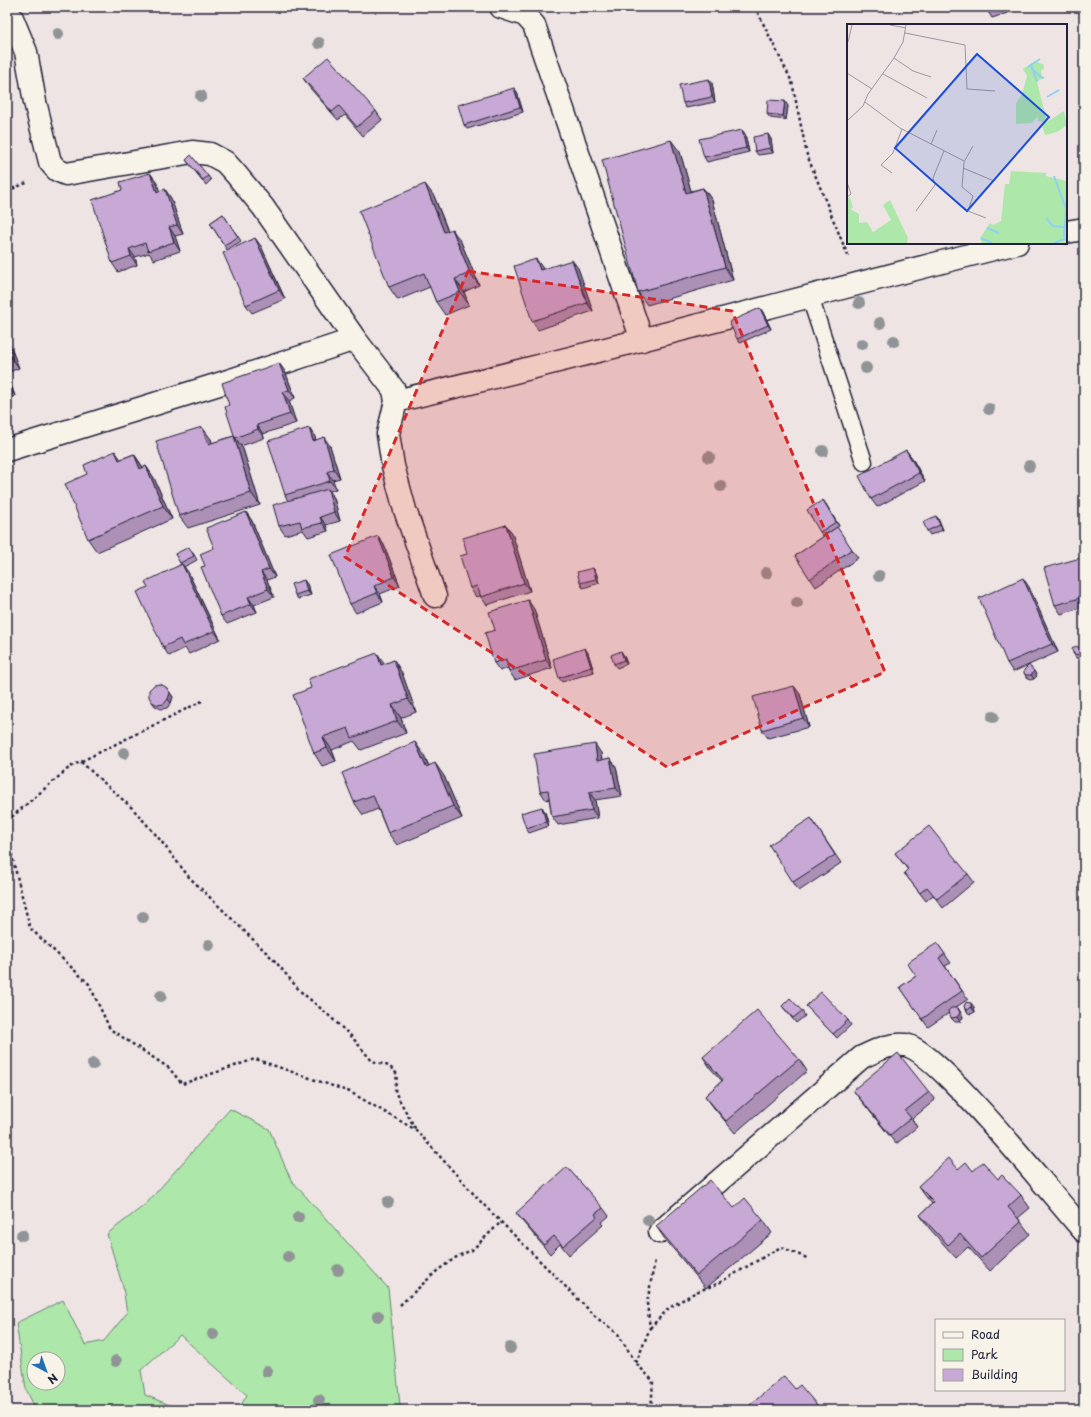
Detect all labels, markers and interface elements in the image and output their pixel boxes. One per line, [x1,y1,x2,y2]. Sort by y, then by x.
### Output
inset map [847,24,1067,244]
legend [935,1319,1065,1391]
text: Road [971,1325,1000,1343]
text: Park [971,1345,998,1363]
north arrow [26,1351,66,1391]
text: Building [971,1365,1018,1383]
text: N [44,1370,62,1388]

